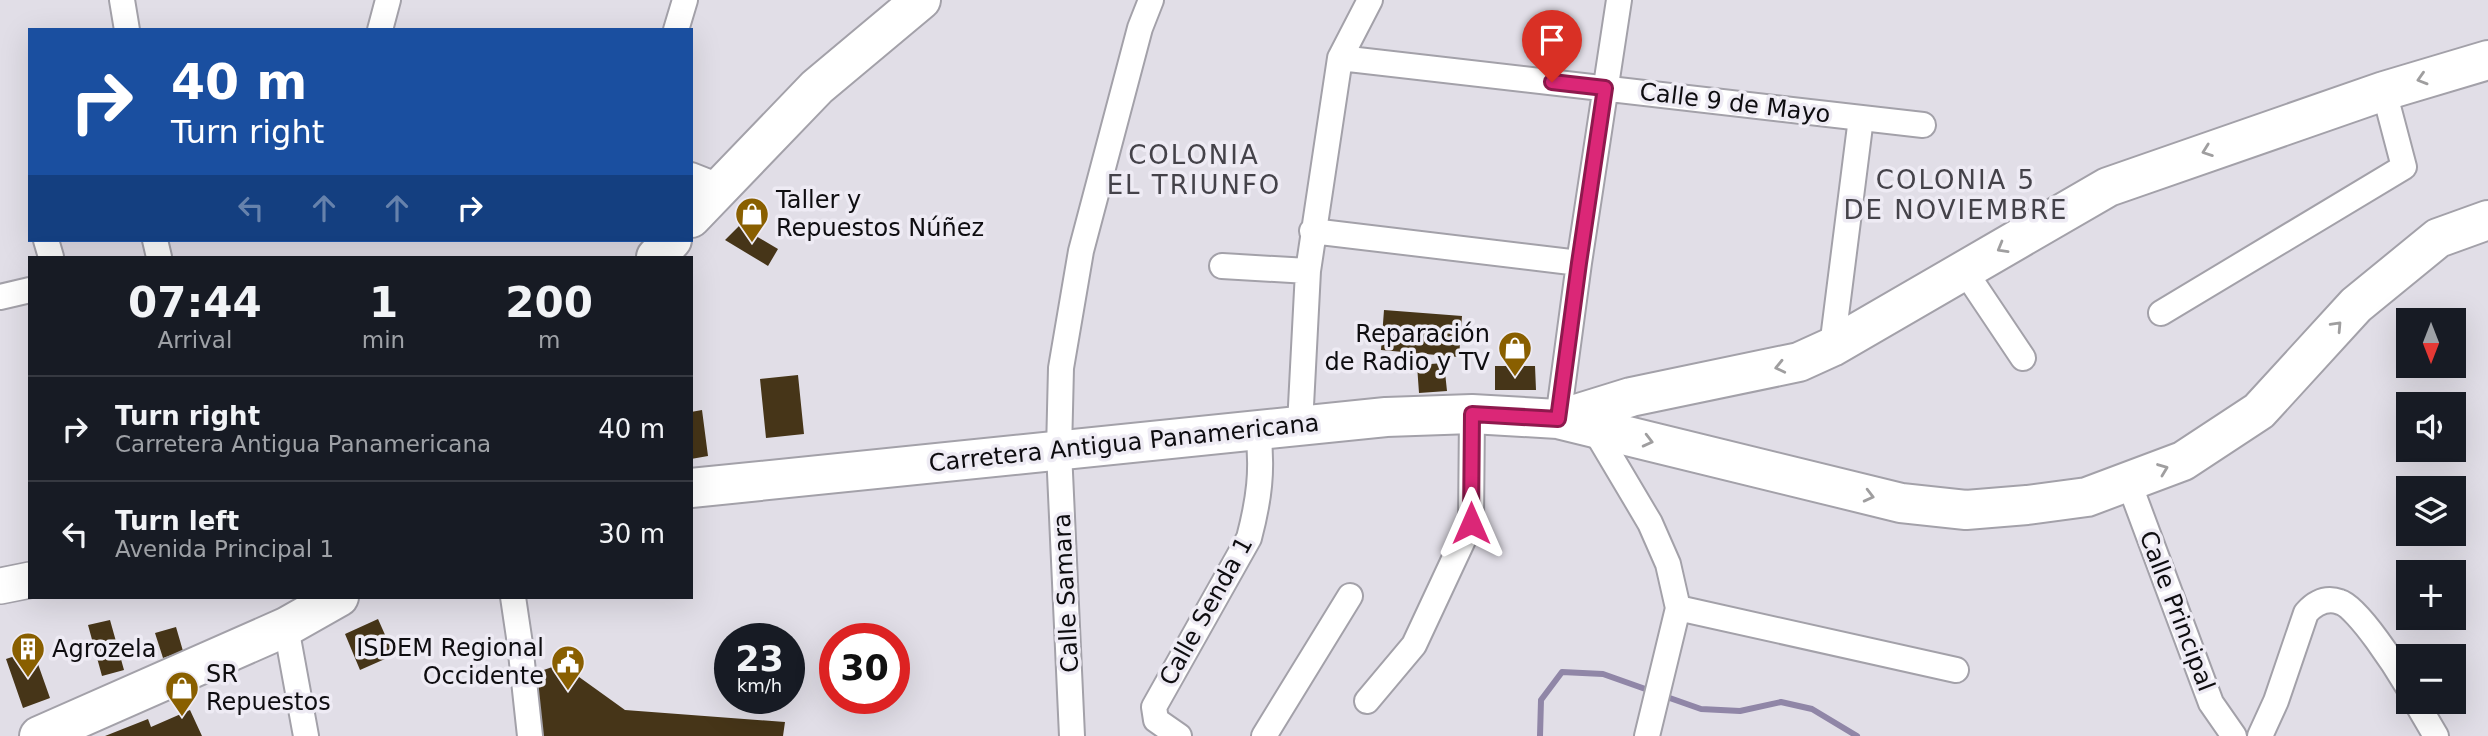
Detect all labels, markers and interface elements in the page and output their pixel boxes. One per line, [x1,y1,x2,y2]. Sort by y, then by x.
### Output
pin [1522,10,1582,82]
icon: arrive [1533,21,1571,59]
text: 40 m [171,54,307,111]
icon: right [56,56,147,147]
one-way arrow [2417,71,2429,86]
street label: Calle 9 de Mayo [1638,77,1832,129]
text: Turn right [171,113,324,151]
district label: COLONIA EL TRIUNFO [1107,140,1281,200]
one-way arrow [2201,143,2213,157]
district label: COLONIA 5 DE NOVIEMBRE [1844,165,2068,225]
place label: Taller y Repuestos Núñez [775,186,984,242]
icon: left [232,189,270,227]
icon: ahead [305,189,343,227]
icon: ahead [378,189,416,227]
icon: right [451,189,489,227]
shop icon: Taller y Repuestos Núñez [733,195,771,244]
one-way arrow [1996,240,2009,253]
text: 07:44 [128,278,262,327]
text: 1 [369,278,398,327]
text: 200 [505,278,593,327]
north arrow [2396,308,2466,378]
map controls [2396,308,2466,714]
place label: Reparación de Radio y TV [1324,320,1491,376]
one-way arrow [2328,321,2341,334]
text: Arrival [158,327,232,353]
text: min [362,327,405,353]
text: m [538,327,560,353]
shop icon: Reparación de Radio y TV [1496,329,1534,378]
one-way arrow [1774,358,1786,373]
button: sound [2396,392,2466,462]
text: Turn right [115,401,260,431]
street label: Carretera Antigua Panamericana [927,409,1321,477]
icon: right [56,410,94,448]
text: 40 m [598,414,665,444]
text: Carretera Antigua Panamericana [115,431,491,457]
one-way arrow [1642,433,1654,447]
one-way arrow [2157,464,2169,478]
button: layers [2396,476,2466,546]
position arrow [1434,486,1508,560]
one-way arrow [1863,487,1875,502]
text: Turn left [115,506,239,536]
street label: Calle Samara [1048,512,1084,674]
icon: left [56,515,94,553]
text: 30 m [598,519,665,549]
street label: Calle Principal [2134,527,2220,695]
street label: Calle Senda 1 [1154,532,1258,690]
text: Avenida Principal 1 [115,536,334,562]
button: + [2396,560,2466,630]
speed limit sign: 30 [819,623,910,714]
building icon: Agrozela [9,630,47,679]
place label: ISDEM Regional Occidente [356,634,544,690]
place label: Agrozela [52,635,156,663]
text: 23 [735,639,784,679]
public building icon: ISDEM Regional Occidente [549,643,587,692]
button: − [2396,644,2466,714]
place label: SR Repuestos [206,660,331,716]
shop icon: SR Repuestos [163,669,201,718]
text: km/h [737,675,782,696]

